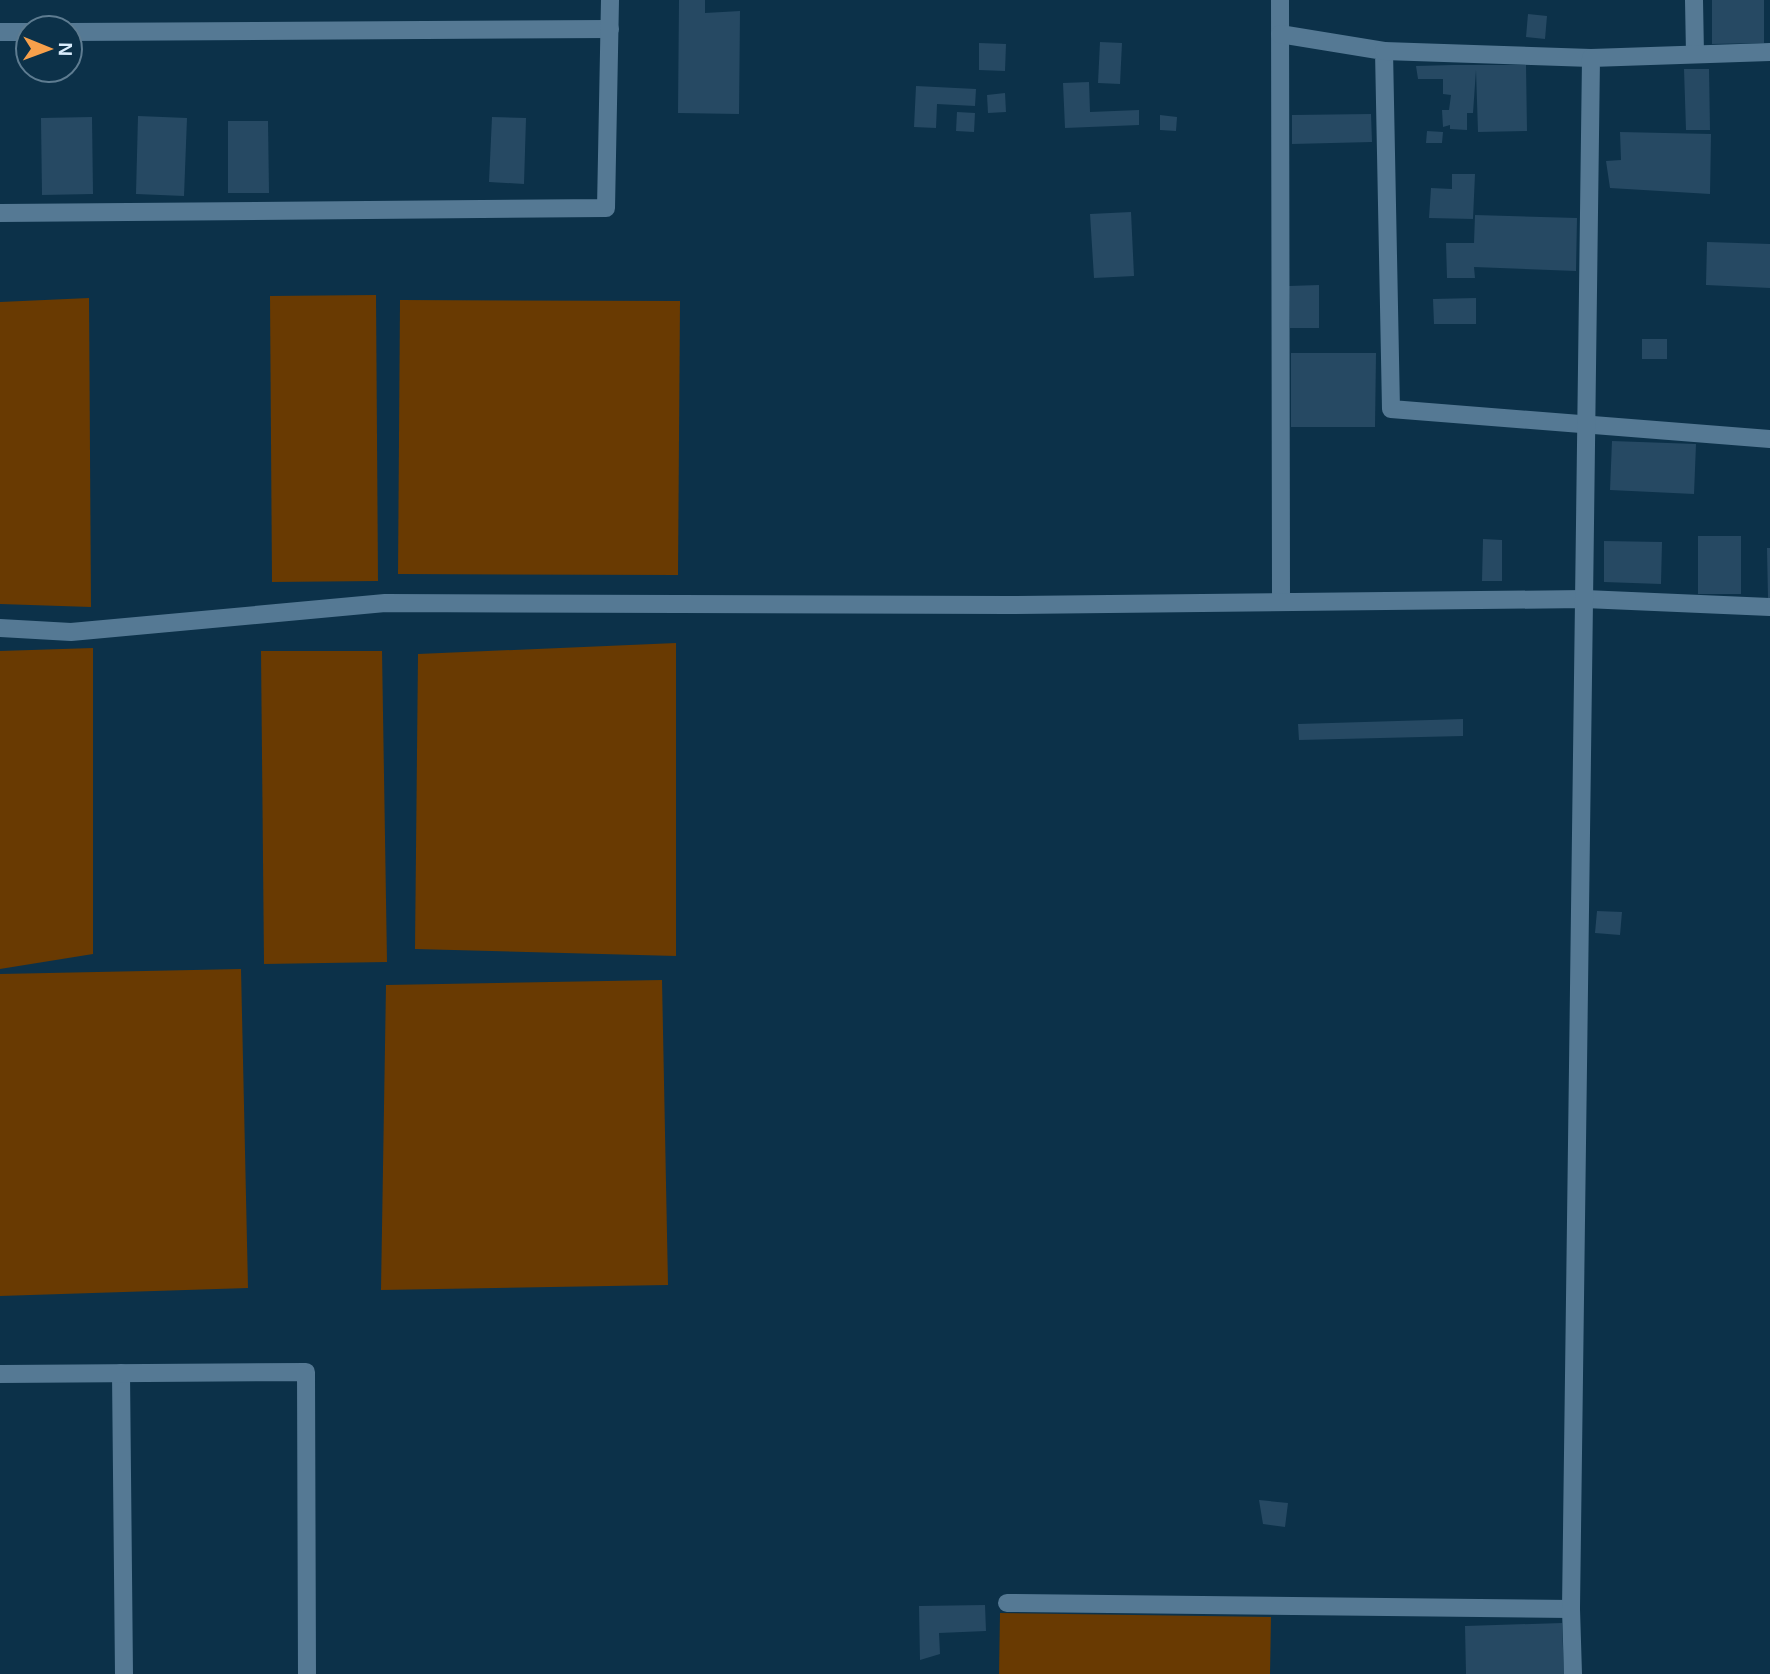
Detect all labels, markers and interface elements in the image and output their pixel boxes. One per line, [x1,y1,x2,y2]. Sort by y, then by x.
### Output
north arrow [14,14,84,84]
text: N [55,42,76,56]

